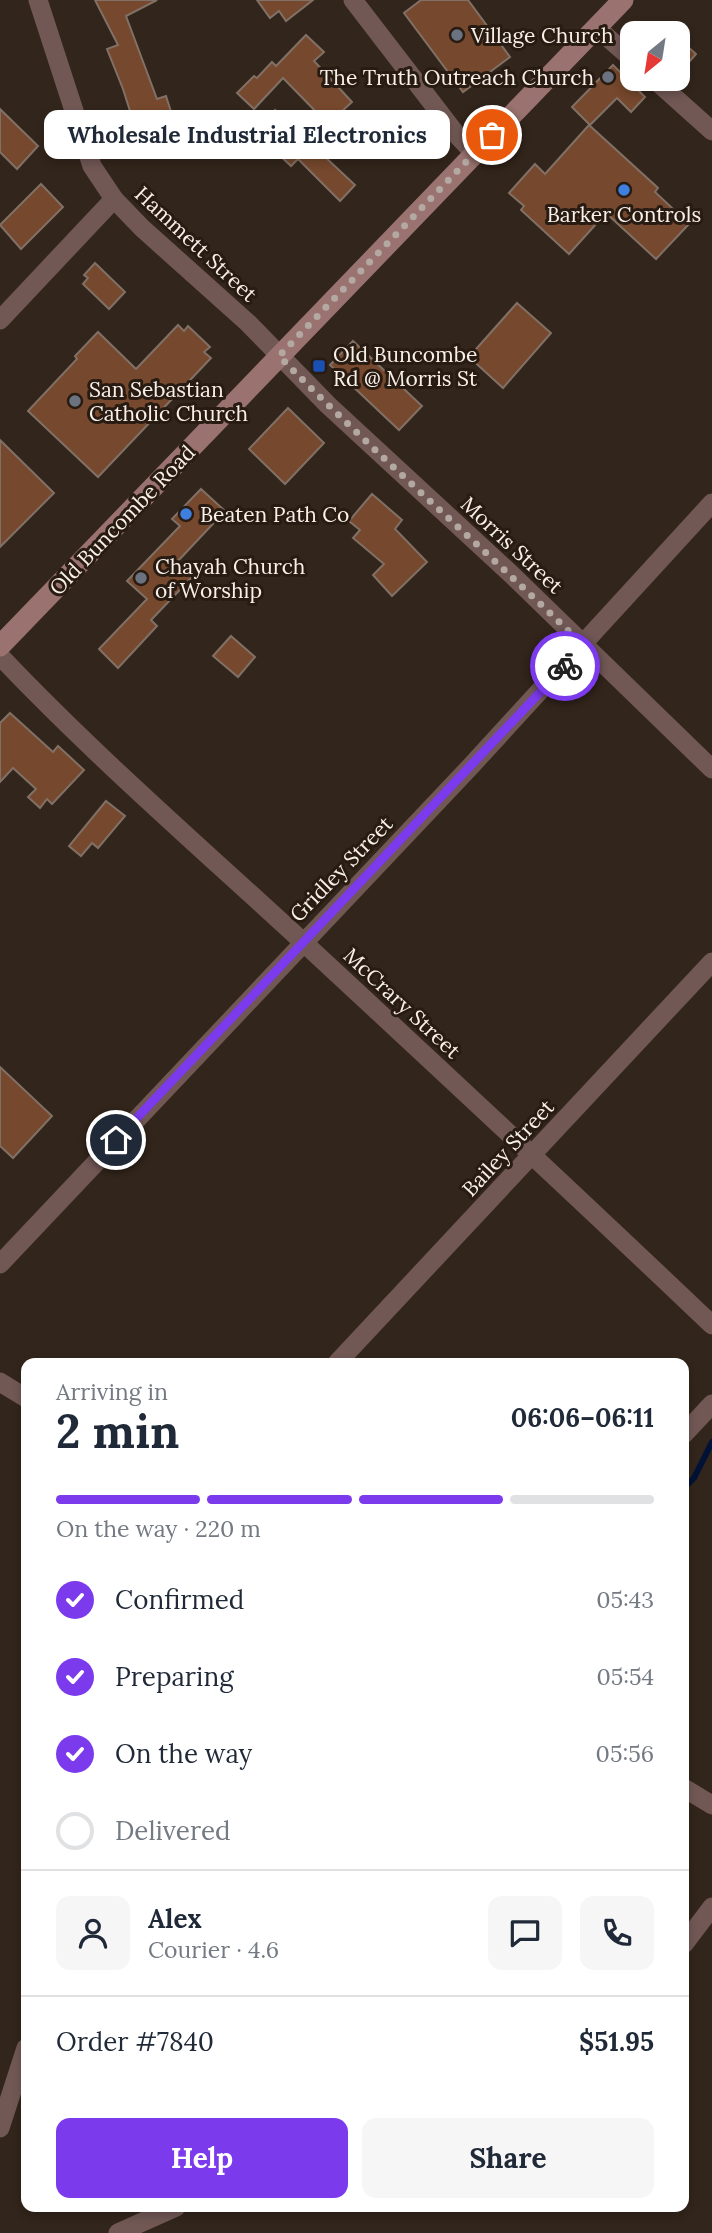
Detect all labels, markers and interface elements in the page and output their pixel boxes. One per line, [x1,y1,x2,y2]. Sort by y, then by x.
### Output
north arrow [620,21,690,91]
map controls [620,21,690,91]
place label: Village Church [470,22,613,49]
marker: Village Church [449,27,465,43]
place label: The Truth Outreach Church [320,64,594,91]
marker: The Truth Outreach Church [600,69,616,85]
pin [462,105,522,165]
callout: Wholesale Industrial Electronics [44,110,450,160]
icon: bag [473,116,511,154]
text: Wholesale Industrial Electronics [67,120,427,149]
street label: Hammett Street [129,180,263,308]
marker: Barker Controls [616,182,632,198]
place label: Barker Controls [547,201,701,228]
place label: Old Buncombe Rd @ Morris St [333,341,478,392]
marker: Old Buncombe Rd @ Morris St [311,358,327,374]
place label: San Sebastian Catholic Church [89,376,248,427]
marker: San Sebastian Catholic Church [67,393,83,409]
street label: Old Buncombe Road [43,439,201,601]
street label: Morris Street [455,491,569,600]
place label: Beaten Path Co [200,501,349,528]
marker: Beaten Path Co [178,506,194,522]
place label: Chayah Church of Worship [155,553,305,604]
marker: Chayah Church of Worship [133,570,149,586]
courier [530,631,600,701]
icon: bike [546,647,584,685]
street label: Gridley Street [284,810,399,928]
street label: McCrary Street [338,942,467,1065]
street label: Bailey Street [456,1093,560,1202]
pin [86,1110,146,1170]
icon: home [97,1121,135,1159]
text: Arriving in [56,1377,168,1406]
text: 06:06–06:11 [511,1401,654,1434]
text: 2 min [56,1402,179,1461]
text: On the way · 220 m [56,1514,261,1543]
icon: check [56,1581,94,1619]
text: Confirmed [115,1583,244,1616]
text: 05:43 [596,1585,654,1614]
icon: check [56,1658,94,1696]
text: Preparing [115,1660,234,1693]
text: 05:54 [596,1662,654,1691]
icon: check [56,1735,94,1773]
text: On the way [115,1737,252,1770]
text: 05:56 [596,1739,654,1768]
text: Delivered [115,1814,231,1847]
button: person [56,1896,130,1970]
button: chat [488,1896,562,1970]
button: phone [580,1896,654,1970]
text: Alex [148,1902,202,1935]
text: Courier · 4.6 [148,1935,279,1964]
text: Order #7840 [56,2025,214,2058]
text: $51.95 [579,2025,654,2058]
button: Help [56,2118,348,2198]
button: Share [362,2118,654,2198]

